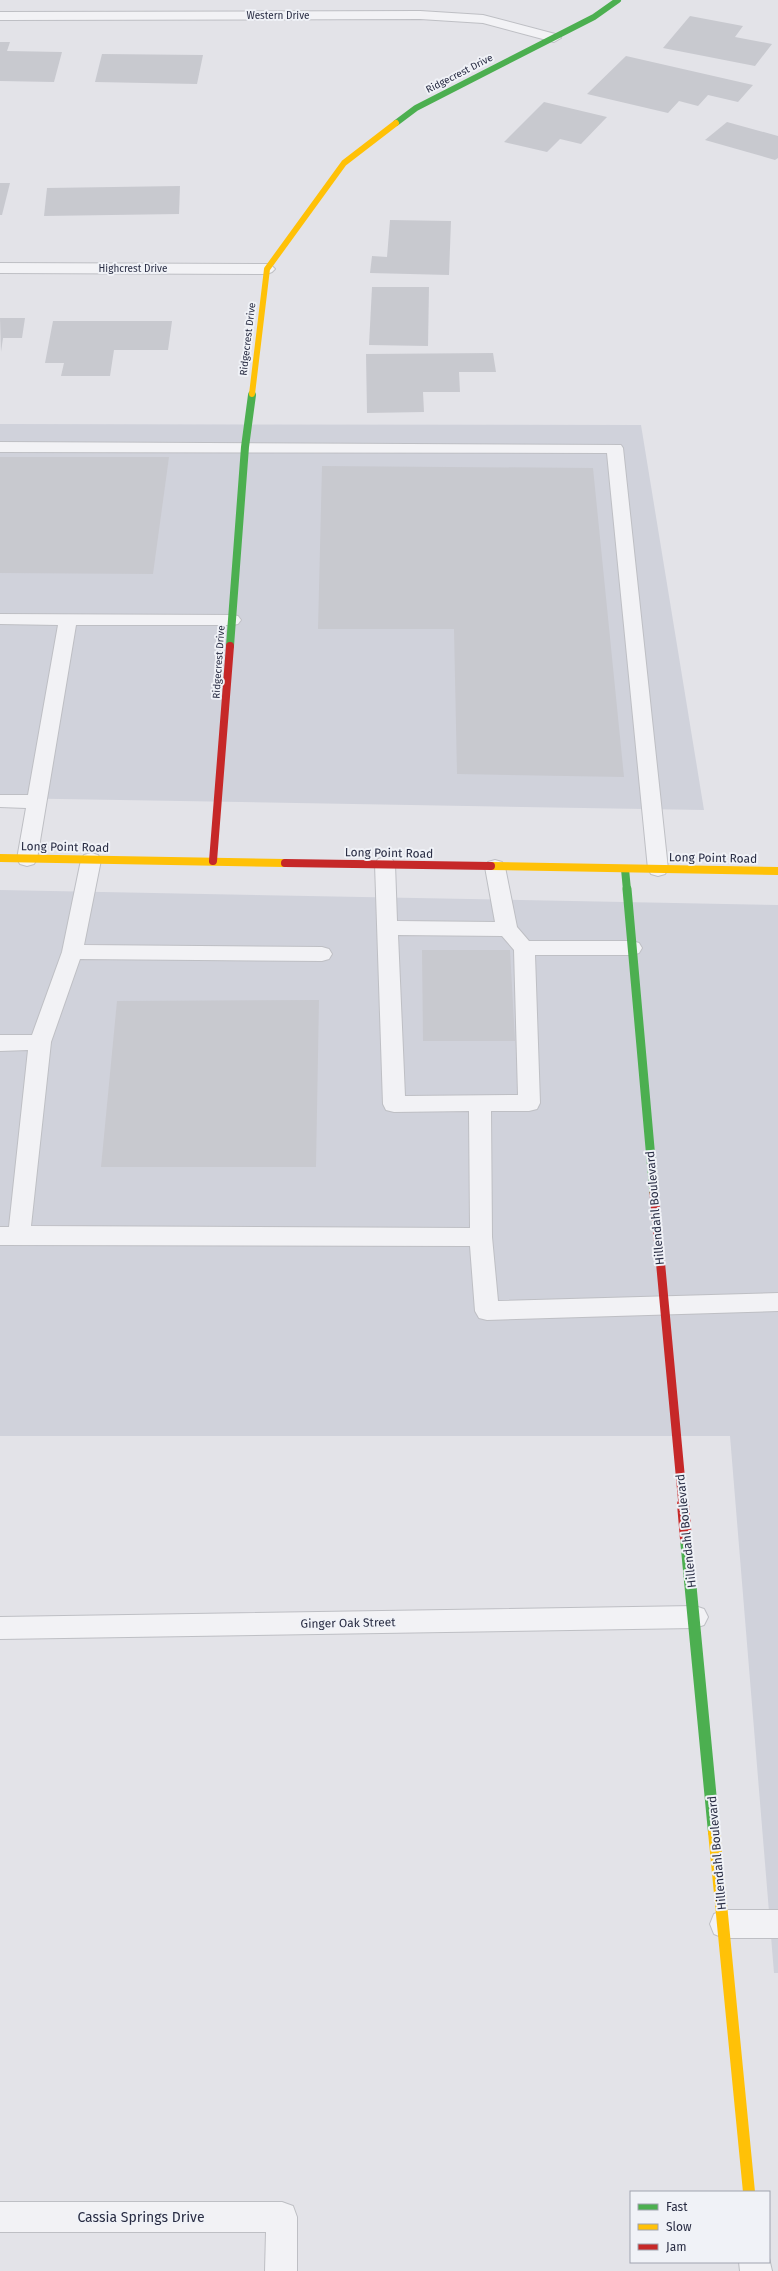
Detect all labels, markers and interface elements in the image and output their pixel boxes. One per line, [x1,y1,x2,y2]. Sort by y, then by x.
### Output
street label: Western Drive [246,10,310,22]
street label: Ridgecrest Drive [424,52,495,96]
street label: Highcrest Drive [99,263,167,275]
street label: Ridgecrest Drive [238,302,258,376]
street label: Ridgecrest Drive [210,625,228,699]
street label: Long Point Road [21,839,109,855]
street label: Long Point Road [345,845,433,861]
street label: Long Point Road [669,850,757,866]
street label: Hillendahl Boulevard [643,1150,667,1266]
street label: Hillendahl Boulevard [673,1473,699,1589]
street label: Ginger Oak Street [300,1615,396,1631]
street label: Hillendahl Boulevard [705,1795,729,1911]
legend [630,2191,770,2263]
text: Fast [666,2200,688,2214]
street label: Cassia Springs Drive [77,2209,205,2226]
text: Slow [666,2220,692,2234]
text: Jam [666,2240,686,2254]

